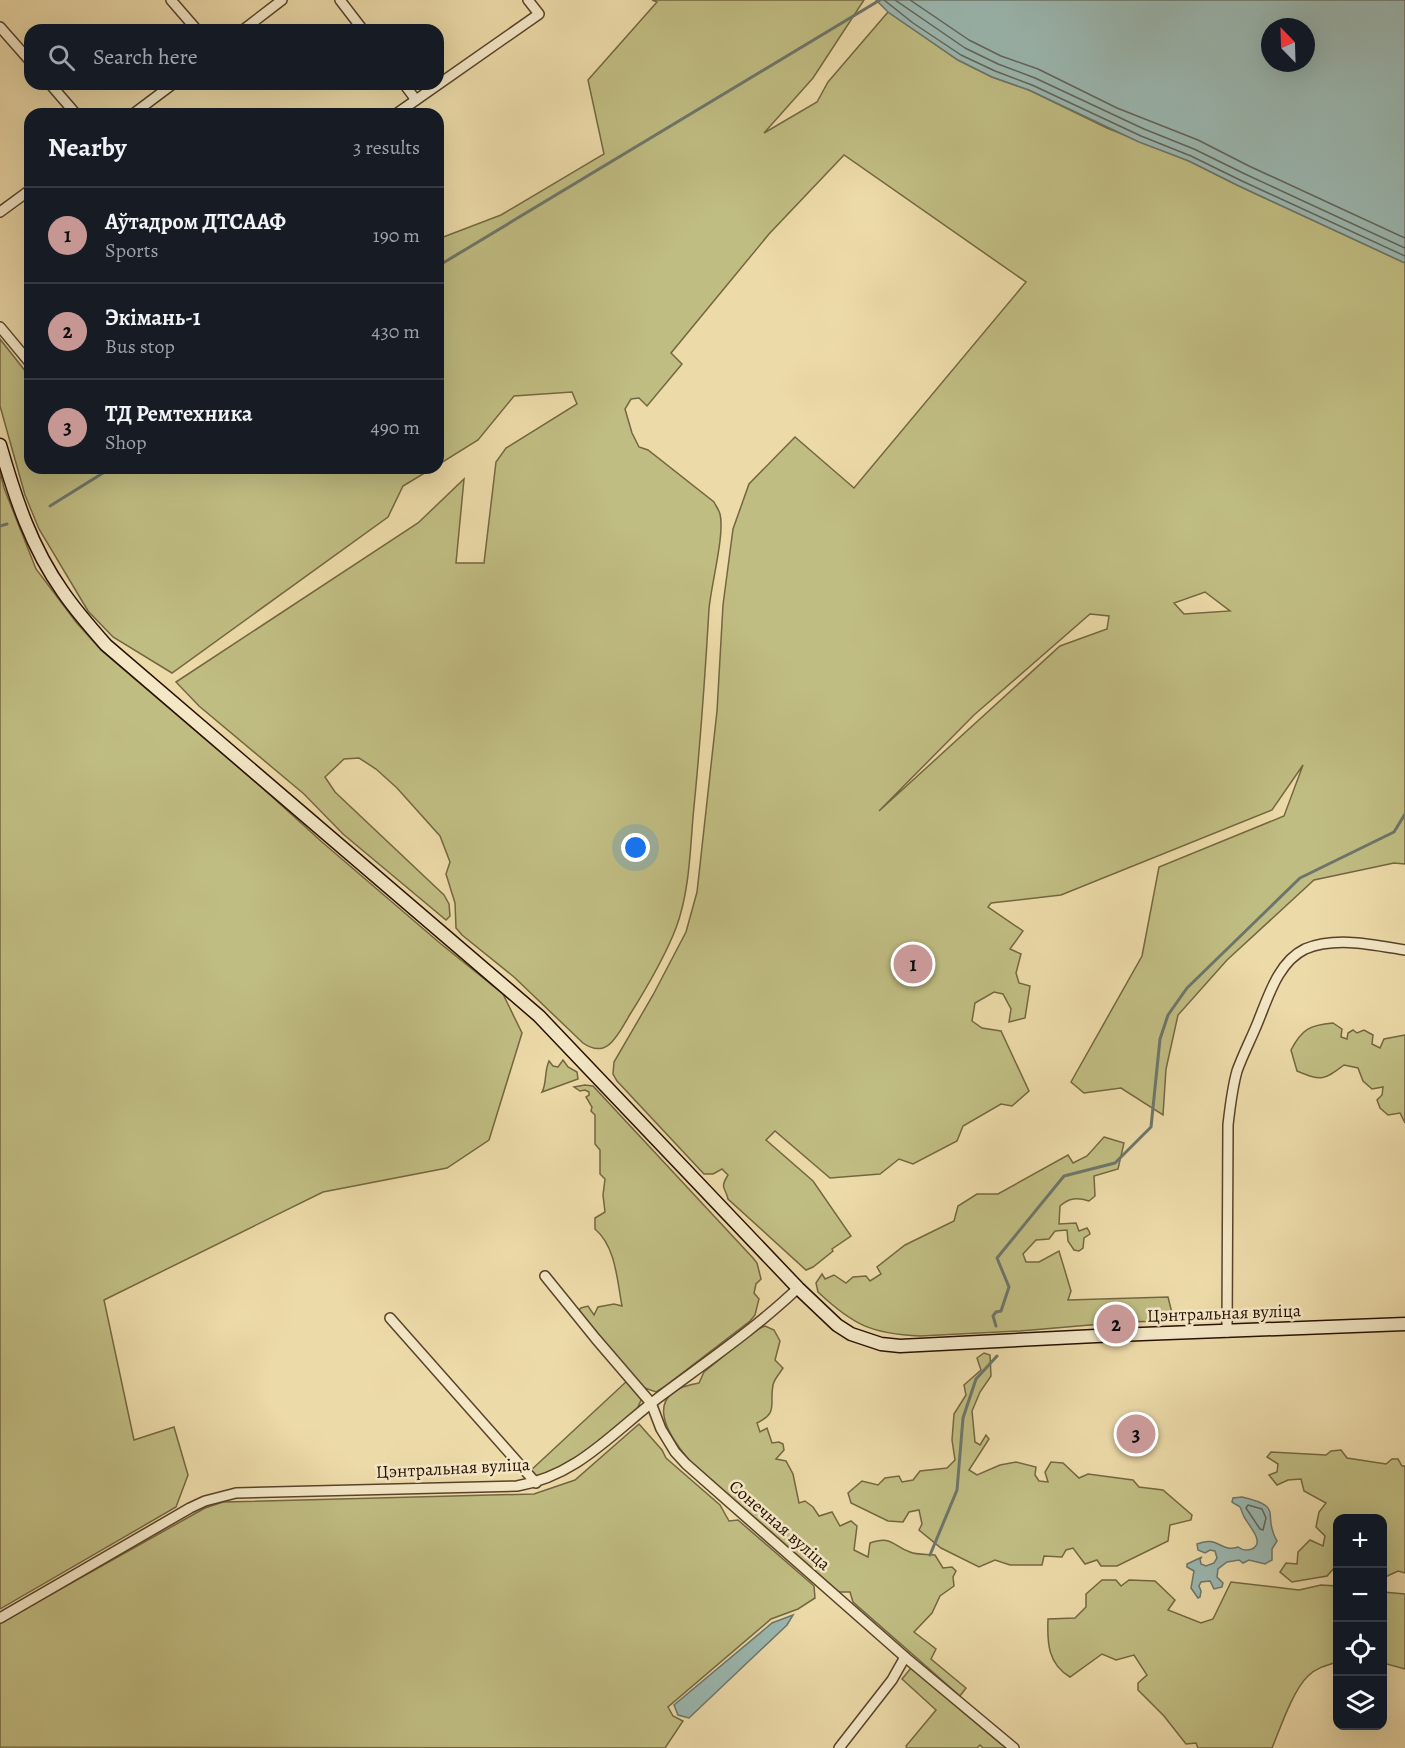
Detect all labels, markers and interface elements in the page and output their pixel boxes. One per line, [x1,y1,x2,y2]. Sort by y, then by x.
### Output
north arrow [1261,18,1315,72]
search box [24,24,444,90]
icon: search [45,41,78,74]
text: Search here [93,42,198,72]
text: Nearby [48,130,127,165]
text: 3 results [353,134,420,161]
text: Аўтадром ДТСААФ [105,207,286,237]
text: 1 [64,222,71,249]
text: 190 m [373,222,420,249]
text: Sports [105,237,158,264]
text: Экімань-1 [105,303,201,333]
text: 2 [63,318,72,345]
text: 430 m [371,318,420,345]
text: Bus stop [105,333,175,360]
text: ТД Ремтехника [105,399,252,429]
text: 3 [63,414,72,441]
text: 490 m [371,414,420,441]
text: Shop [105,429,147,456]
your location [621,833,650,862]
pin: 1 [894,942,932,986]
street label: Цэнтральная вуліца [1147,1298,1302,1328]
pin: 2 [1096,1302,1136,1346]
pin: 3 [1116,1412,1156,1456]
street label: Цэнтральная вуліца [375,1452,531,1484]
street label: Сонечная вуліца [724,1474,836,1576]
map controls [1333,1514,1387,1730]
button: + [1333,1514,1387,1568]
button: − [1333,1568,1387,1622]
button: locate [1333,1622,1387,1676]
button: layers [1333,1676,1387,1730]

